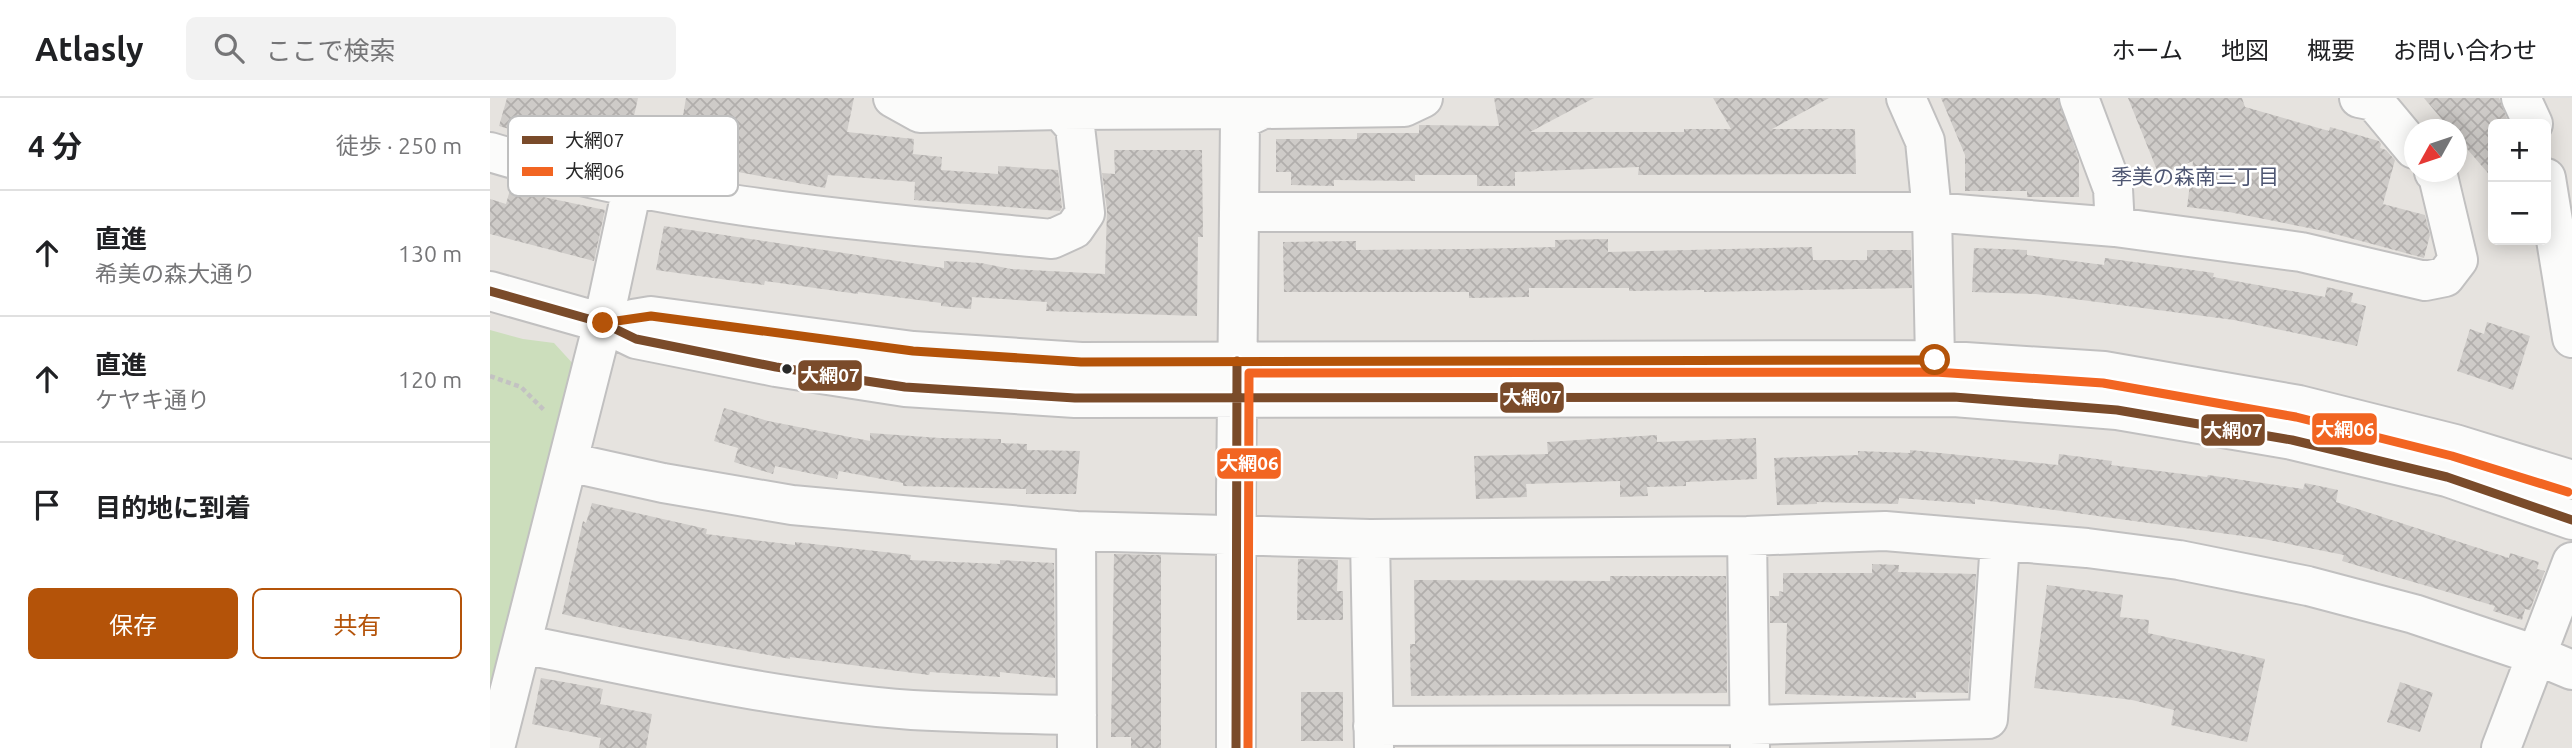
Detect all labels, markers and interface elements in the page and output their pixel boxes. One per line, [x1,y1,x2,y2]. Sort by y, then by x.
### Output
search box [186,17,676,80]
icon: search [210,29,248,67]
text: Atlasly [35,30,144,67]
text: ここで検索 [266,36,396,65]
text: ホーム [2112,37,2183,64]
text: 地図 [2221,37,2269,64]
text: 概要 [2307,37,2355,64]
text: お問い合わせ [2393,37,2537,64]
legend [508,116,738,196]
north arrow [2404,119,2467,182]
map controls [2488,119,2551,245]
button: + [2488,119,2551,182]
text: 4 分 [28,129,82,163]
text: 大網07 [565,129,624,151]
text: 徒歩 · 250 m [336,133,462,158]
text: 大網06 [565,160,624,182]
district label: 季美の森南三丁目 [2111,164,2279,188]
button: − [2488,182,2551,245]
text: 直進 [95,224,147,253]
icon: ahead [28,234,66,272]
text: 130 m [398,241,462,266]
text: 希美の森大通り [95,261,256,286]
route end [587,307,618,338]
route start [1919,344,1950,375]
text: 直進 [95,350,147,379]
line badge: 大網07 [797,359,863,392]
icon: ahead [28,360,66,398]
unlabelled marker [780,362,794,376]
text: 大網07 [800,364,860,386]
text: 120 m [398,367,462,392]
line badge: 大網07 [1499,381,1565,414]
text: 大網07 [1502,386,1562,408]
text: ケヤキ通り [95,387,210,412]
line badge: 大網06 [2311,412,2378,446]
line badge: 大網07 [2200,413,2266,447]
text: 大網06 [2315,418,2375,440]
text: 大網07 [2203,419,2263,441]
line badge: 大網06 [1216,447,1282,480]
text: 大網06 [1219,452,1279,474]
icon: arrive [28,486,66,524]
text: 目的地に到着 [95,493,251,522]
button: 保存 [28,588,238,659]
button: 共有 [252,588,462,659]

